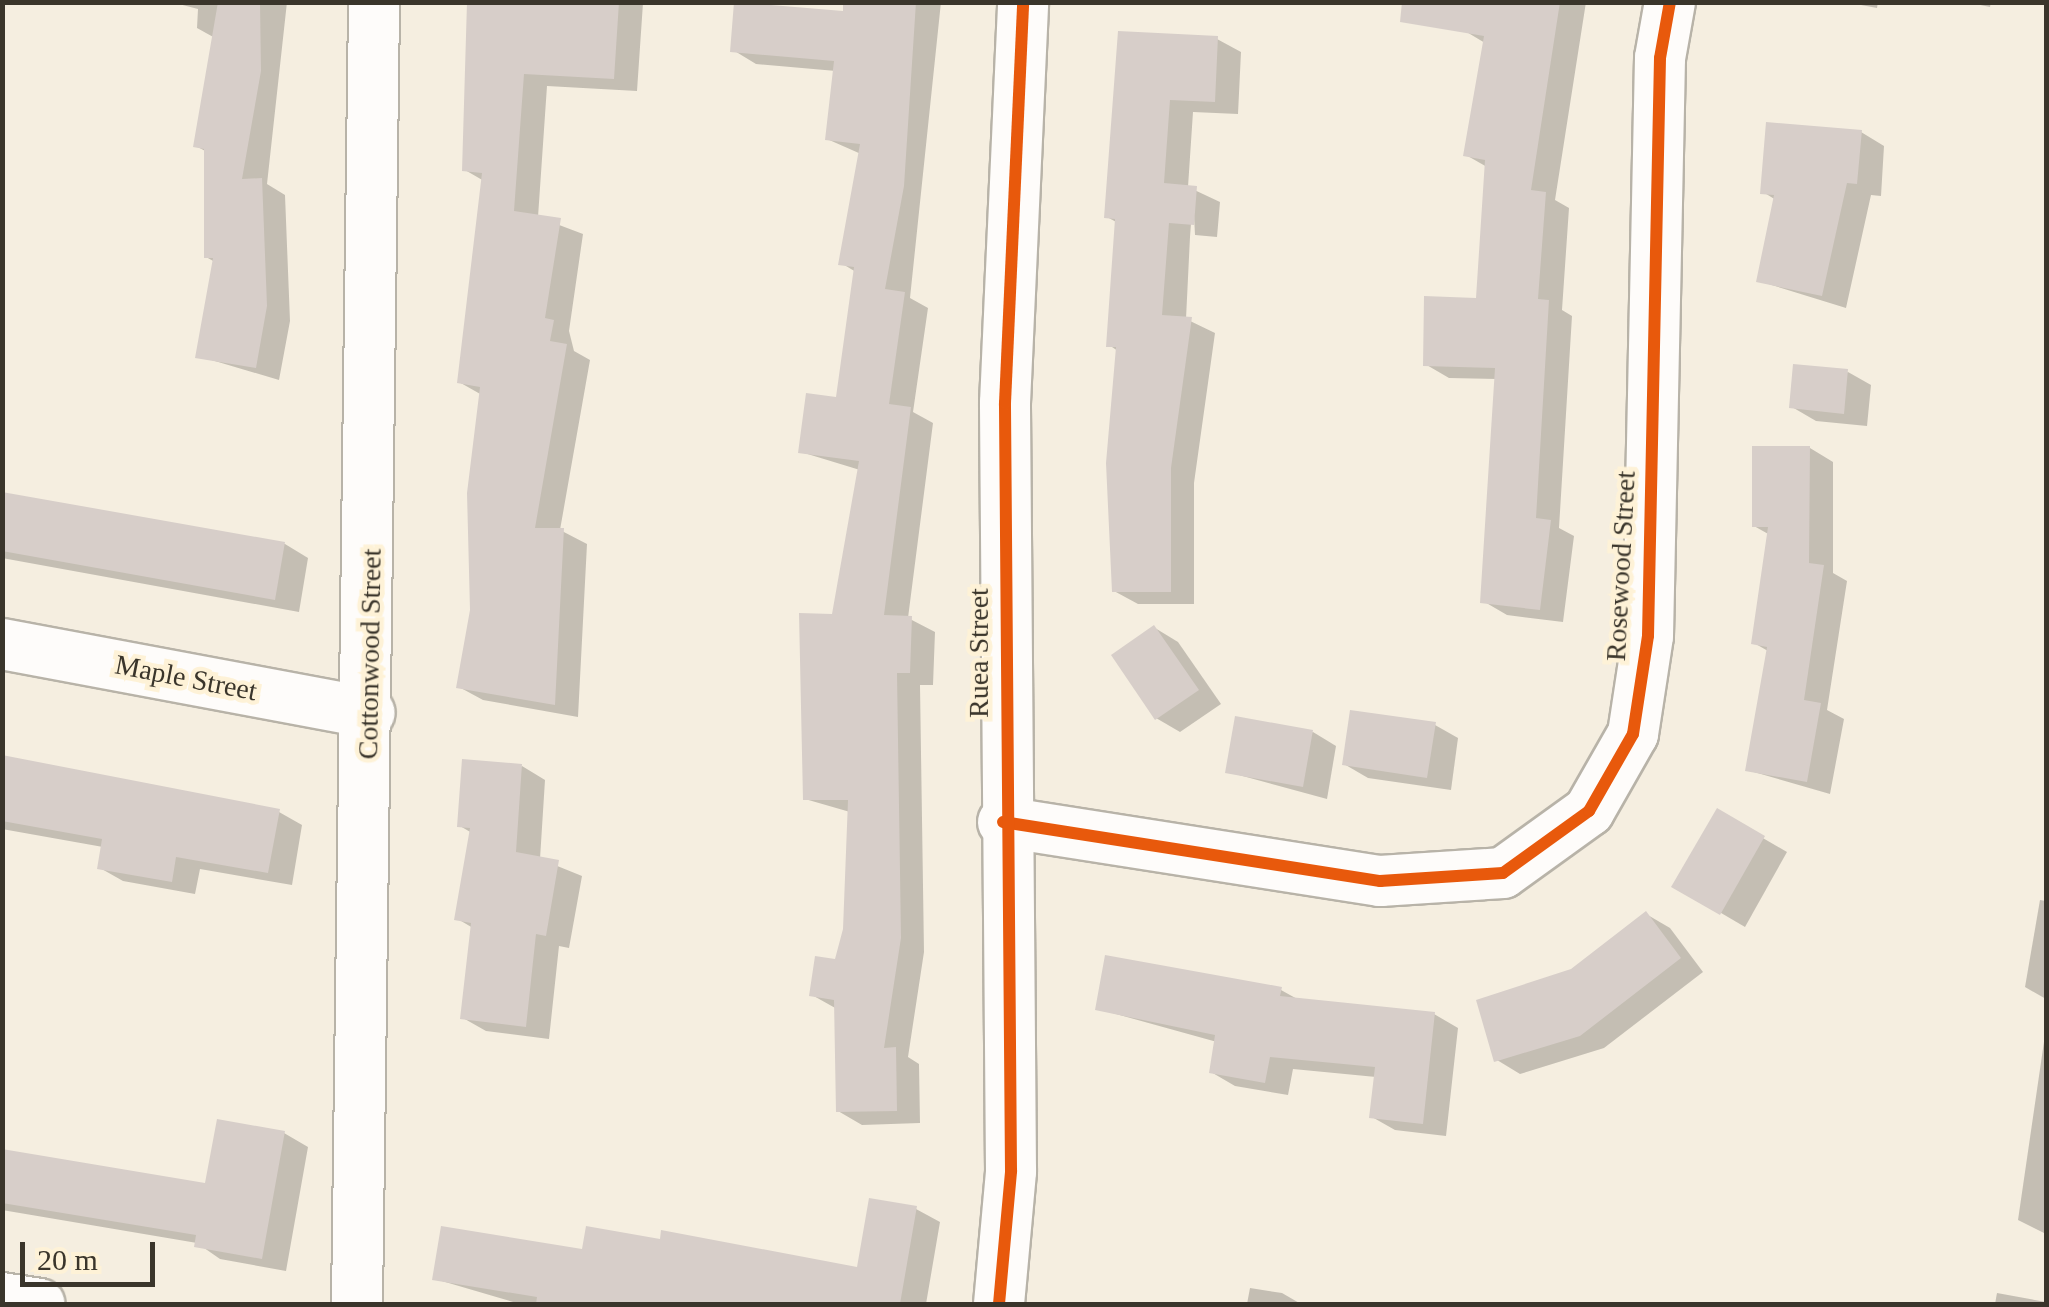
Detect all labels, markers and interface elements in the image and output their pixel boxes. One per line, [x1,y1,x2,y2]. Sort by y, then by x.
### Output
street label: Rosewood Street [1599,470,1643,662]
street label: Cottonwood Street [351,548,389,760]
street label: Ruea Street [962,588,996,718]
street label: Maple Street [112,648,260,708]
scale bar [25,1222,160,1284]
text: 20 m [37,1243,98,1276]

